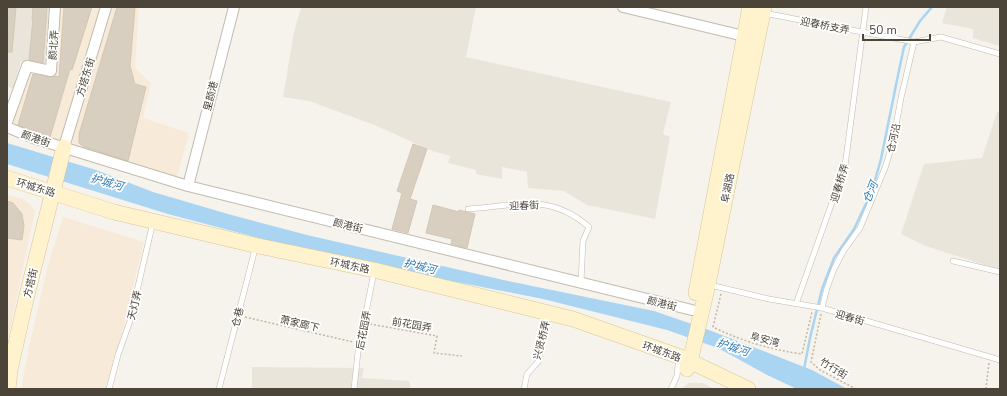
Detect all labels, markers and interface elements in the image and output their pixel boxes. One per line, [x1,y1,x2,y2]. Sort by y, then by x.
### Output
street label: 迎春桥支弄 [799,14,851,38]
scale bar [863,16,930,42]
text: 50 m [869,22,897,38]
street label: 颜北弄 [46,30,62,61]
street label: 方塔东街 [73,56,98,98]
street label: 里颜港 [201,80,221,112]
street label: 仓河沿 [884,122,904,154]
street label: 颜港街 [19,127,52,150]
street label: 迎春桥弄 [827,162,852,204]
water label: 护城河 [89,171,127,195]
street label: 阜湖路 [718,172,738,204]
street label: 环城东路 [15,175,57,200]
water label: 仓河 [859,177,882,205]
street label: 迎春街 [509,198,539,214]
street label: 颜港街 [332,216,364,236]
street label: 环城东路 [329,255,371,277]
water label: 护城河 [402,255,440,278]
street label: 方塔街 [21,267,41,299]
street label: 天灯弄 [125,289,145,321]
street label: 颜港街 [646,294,678,314]
street label: 仓巷 [229,306,247,329]
street label: 迎春街 [833,307,866,329]
street label: 后花园弄 [353,309,375,351]
street label: 萧家廊下 [279,313,321,335]
street label: 前花园弄 [391,315,433,335]
street label: 兴贤桥弄 [530,319,554,361]
street label: 阜安湾 [748,329,781,351]
water label: 护城河 [715,335,753,361]
street label: 环城东路 [640,339,683,365]
street label: 竹行街 [817,355,850,383]

